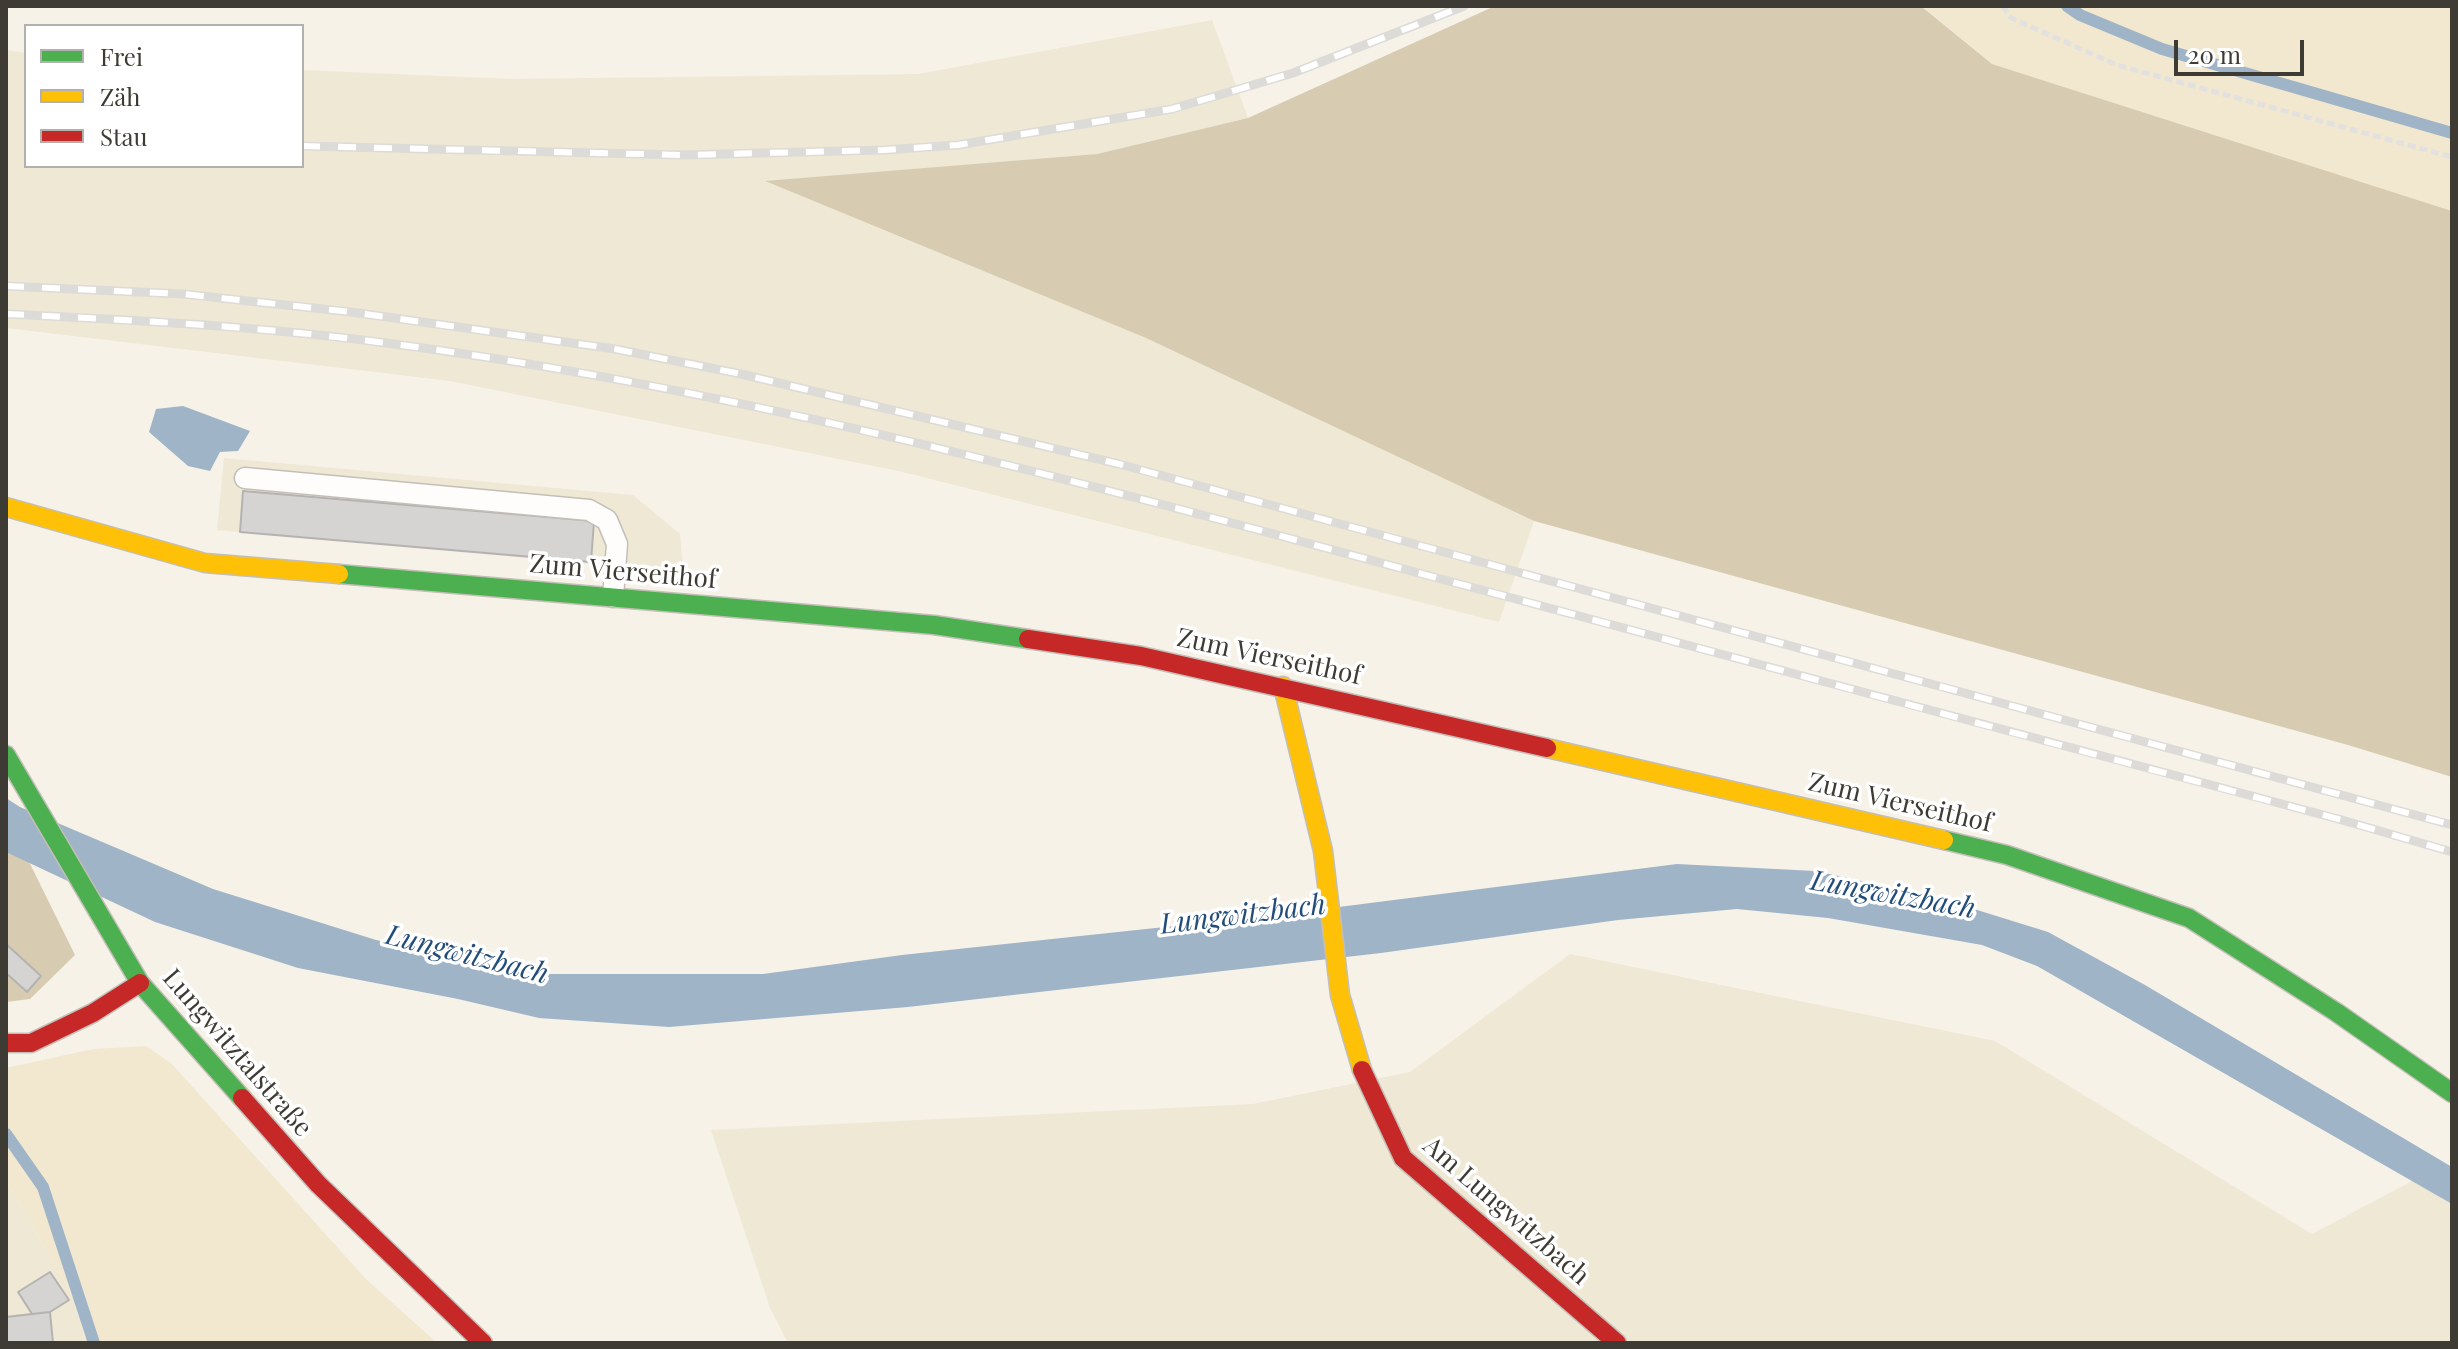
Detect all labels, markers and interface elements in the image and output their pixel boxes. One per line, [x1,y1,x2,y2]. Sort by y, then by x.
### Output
legend [24,24,304,168]
scale bar [2178,24,2308,74]
text: 20 m [2188,38,2241,70]
text: Frei [100,40,143,72]
text: Zäh [100,80,140,112]
text: Stau [100,120,147,152]
street label: Zum Vierseithof [528,548,718,596]
street label: Zum Vierseithof [1174,622,1364,692]
street label: Zum Vierseithof [1805,767,1995,839]
water label: Lungwitzbach [1808,864,1978,926]
water label: Lungwitzbach [1158,888,1328,942]
water label: Lungwitzbach [382,919,552,991]
street label: Lungwitztalstraße [156,963,318,1143]
street label: Am Lungwitzbach [1417,1130,1595,1292]

